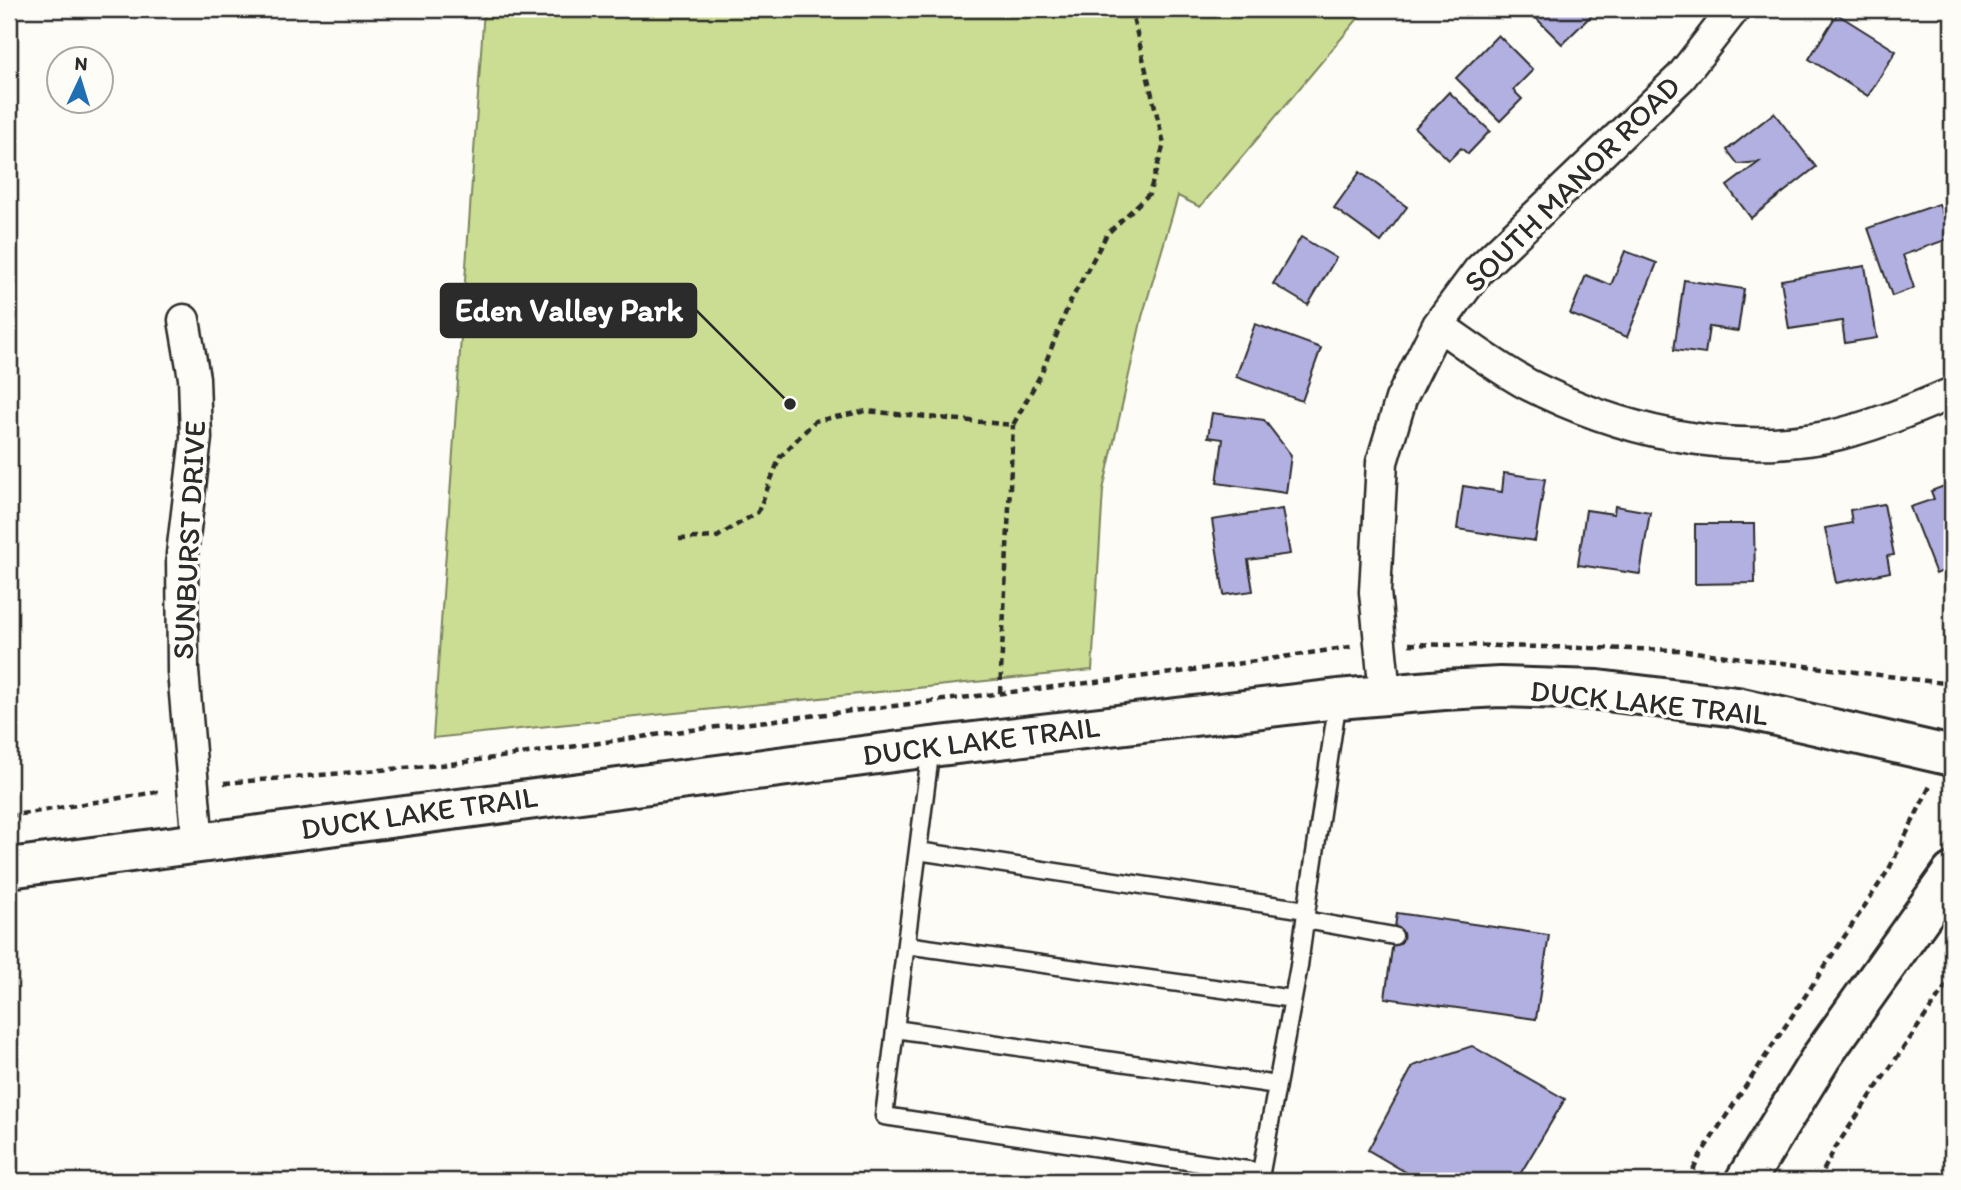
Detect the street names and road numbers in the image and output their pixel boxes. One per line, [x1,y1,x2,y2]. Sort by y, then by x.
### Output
street label: SOUTH MANOR ROAD [1456,68,1688,300]
street label: SUNBURST DRIVE [164,420,213,660]
street label: DUCK LAKE TRAIL [1528,672,1770,733]
street label: DUCK LAKE TRAIL [860,708,1102,773]
street label: DUCK LAKE TRAIL [298,778,540,847]

